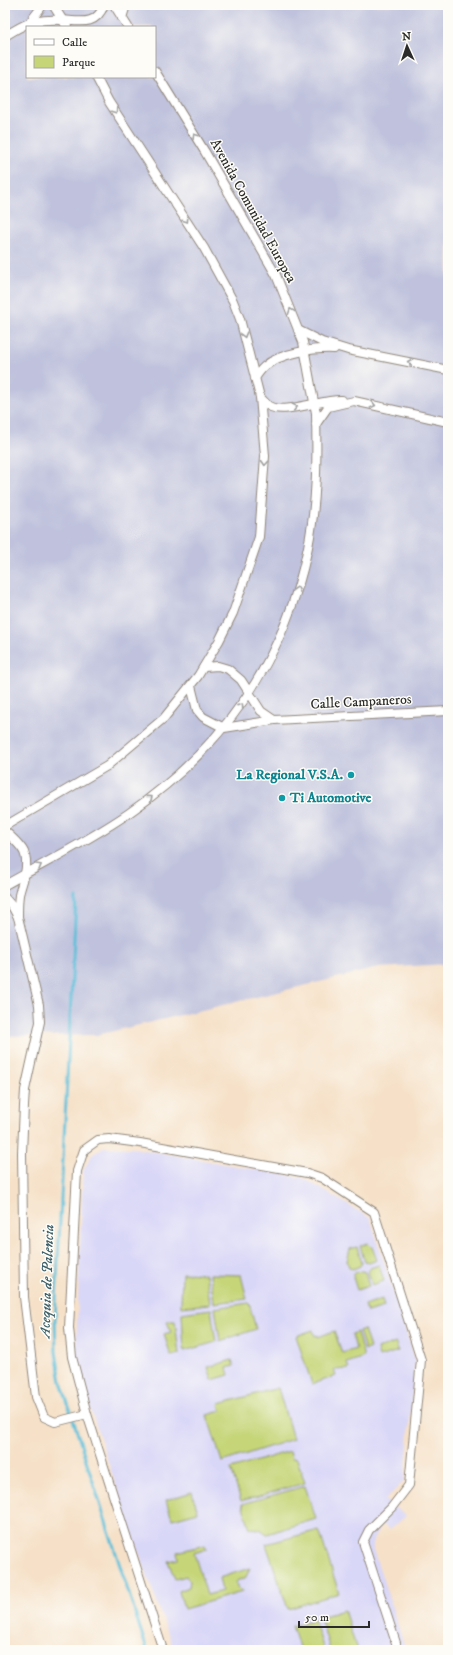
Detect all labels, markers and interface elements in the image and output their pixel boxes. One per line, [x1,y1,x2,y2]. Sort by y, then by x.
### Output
legend [26,26,156,78]
north arrow [387,26,427,66]
text: N [402,30,411,44]
text: Calle [62,35,87,50]
text: Parque [62,55,95,70]
one-way arrow [110,107,118,114]
one-way arrow [192,133,200,140]
street label: Avenida Comunidad Europea [206,136,300,286]
one-way arrow [181,216,189,223]
one-way arrow [287,308,295,315]
one-way arrow [239,331,248,338]
one-way arrow [407,359,413,367]
one-way arrow [370,401,376,409]
one-way arrow [291,404,298,412]
one-way arrow [260,460,269,466]
one-way arrow [292,586,301,593]
street label: Calle Campaneros [310,690,412,714]
one-way arrow [236,703,244,710]
place label: La Regional V.S.A. [236,766,343,784]
marker: La Regional V.S.A. [346,770,356,780]
place label: Ti Automotive [289,789,372,807]
marker: Ti Automotive [277,793,287,803]
one-way arrow [145,796,152,803]
one-way arrow [35,863,42,870]
water label: Acequia de Palencia [35,1224,58,1340]
scale bar [299,1603,369,1629]
text: 50 m [305,1610,329,1625]

